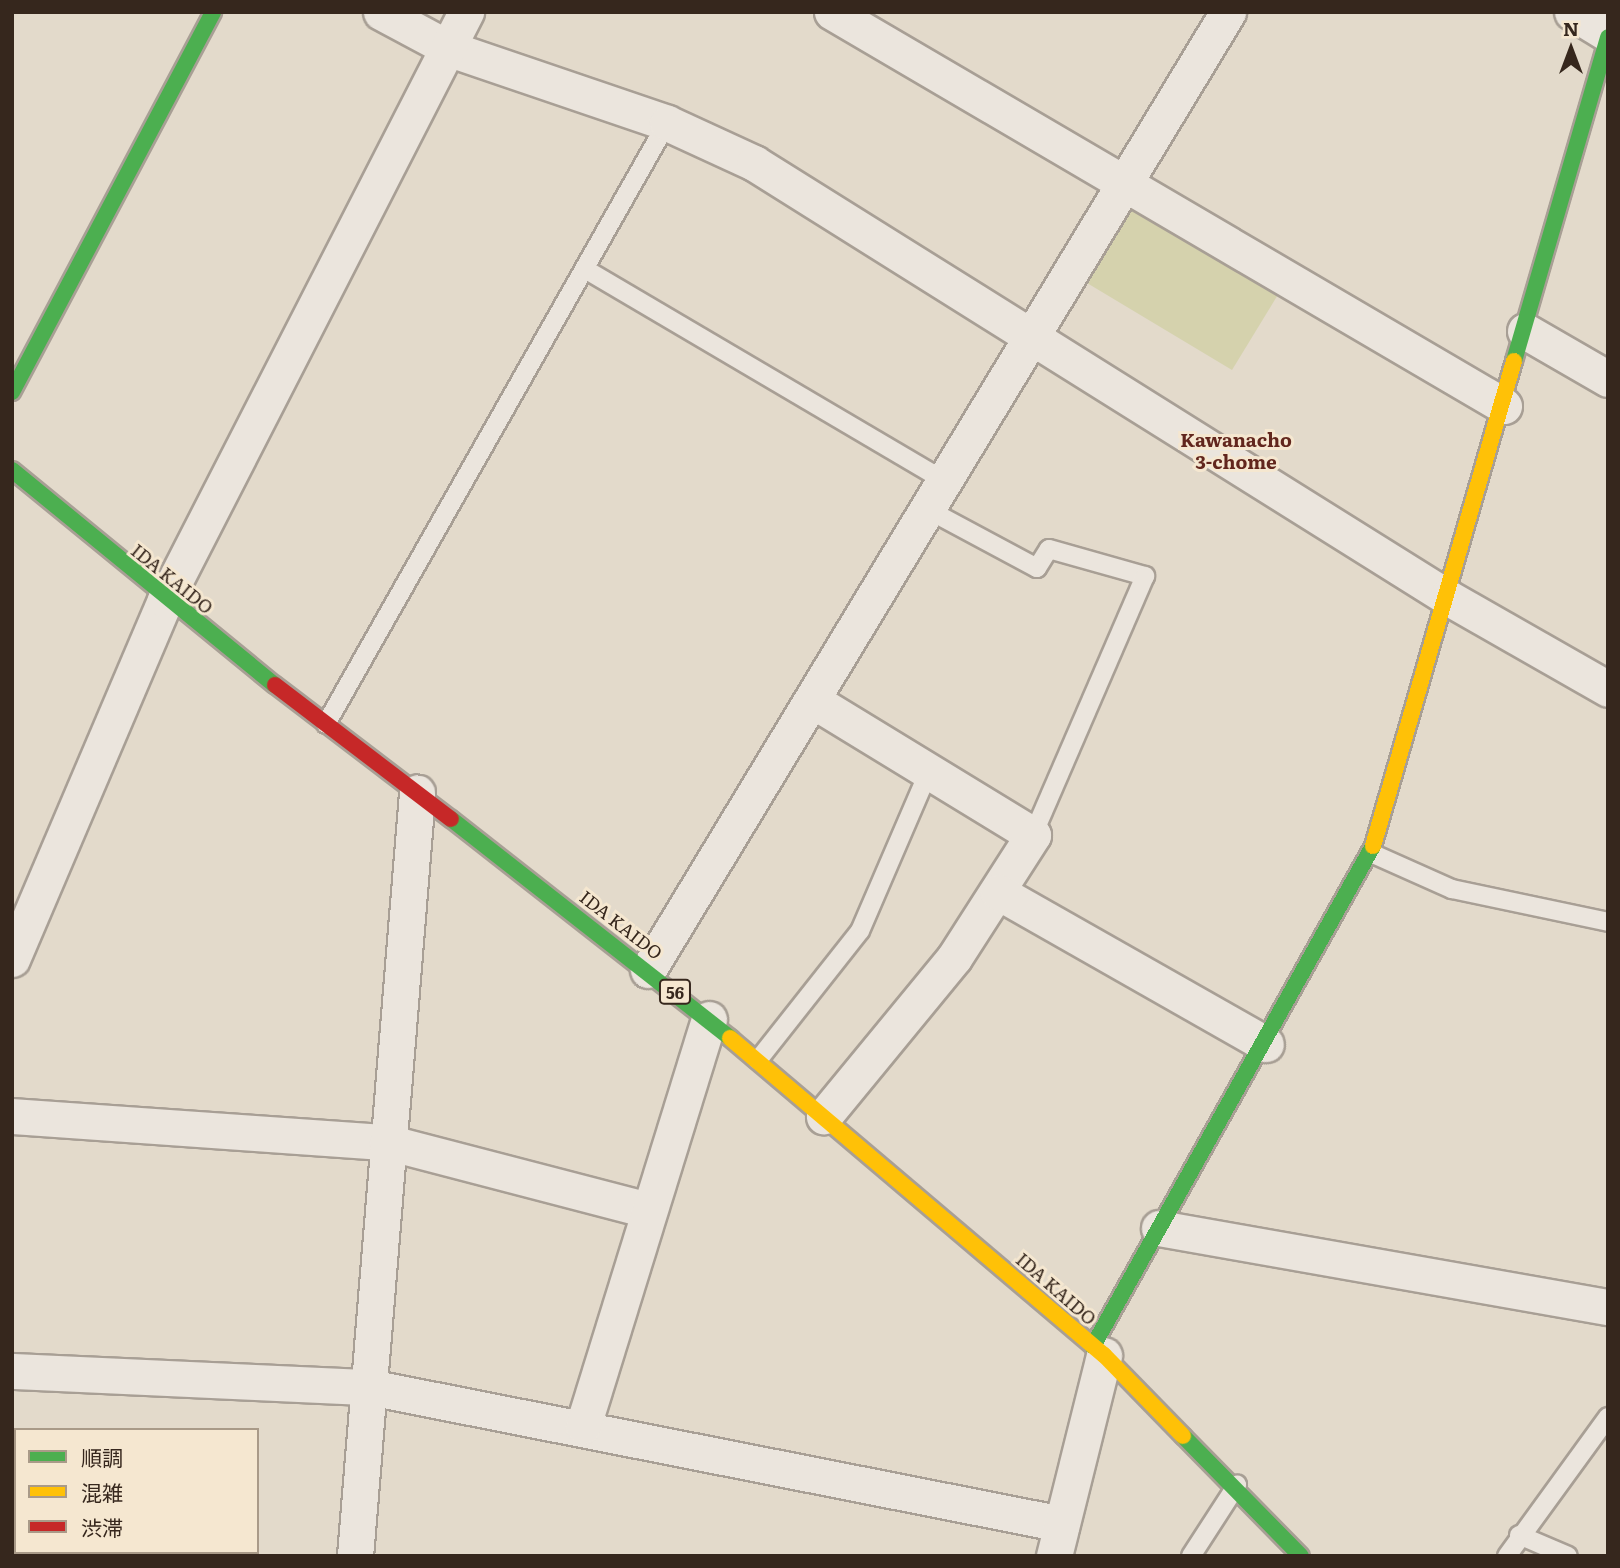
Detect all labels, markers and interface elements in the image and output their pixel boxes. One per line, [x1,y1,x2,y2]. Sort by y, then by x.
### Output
north arrow [1536,14,1606,84]
text: N [1563,14,1579,42]
district label: Kawanacho 3-chome [1180,429,1292,473]
street label: IDA KAIDO [127,540,217,618]
street label: IDA KAIDO [575,886,667,964]
road number: 56 [658,980,692,1004]
street label: IDA KAIDO [1012,1248,1100,1330]
legend [14,1428,259,1554]
text: 順調 [81,1441,123,1472]
text: 混雑 [81,1476,123,1507]
text: 渋滞 [81,1511,123,1542]

